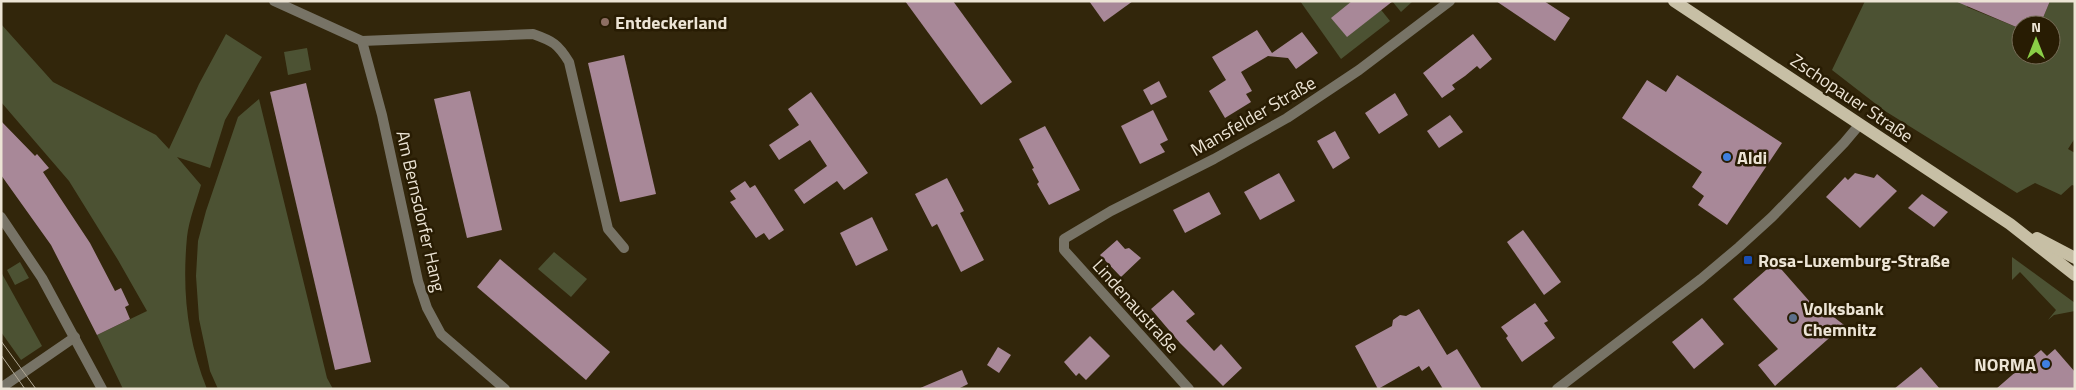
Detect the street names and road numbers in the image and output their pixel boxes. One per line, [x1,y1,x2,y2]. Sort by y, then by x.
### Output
street label: Zschopauer Straße [1785,47,1919,149]
street label: Mansfelder Straße [1185,69,1321,163]
street label: Am Bernsdorfer Hang [389,128,453,294]
street label: Lindenaustraße [1086,253,1186,359]

